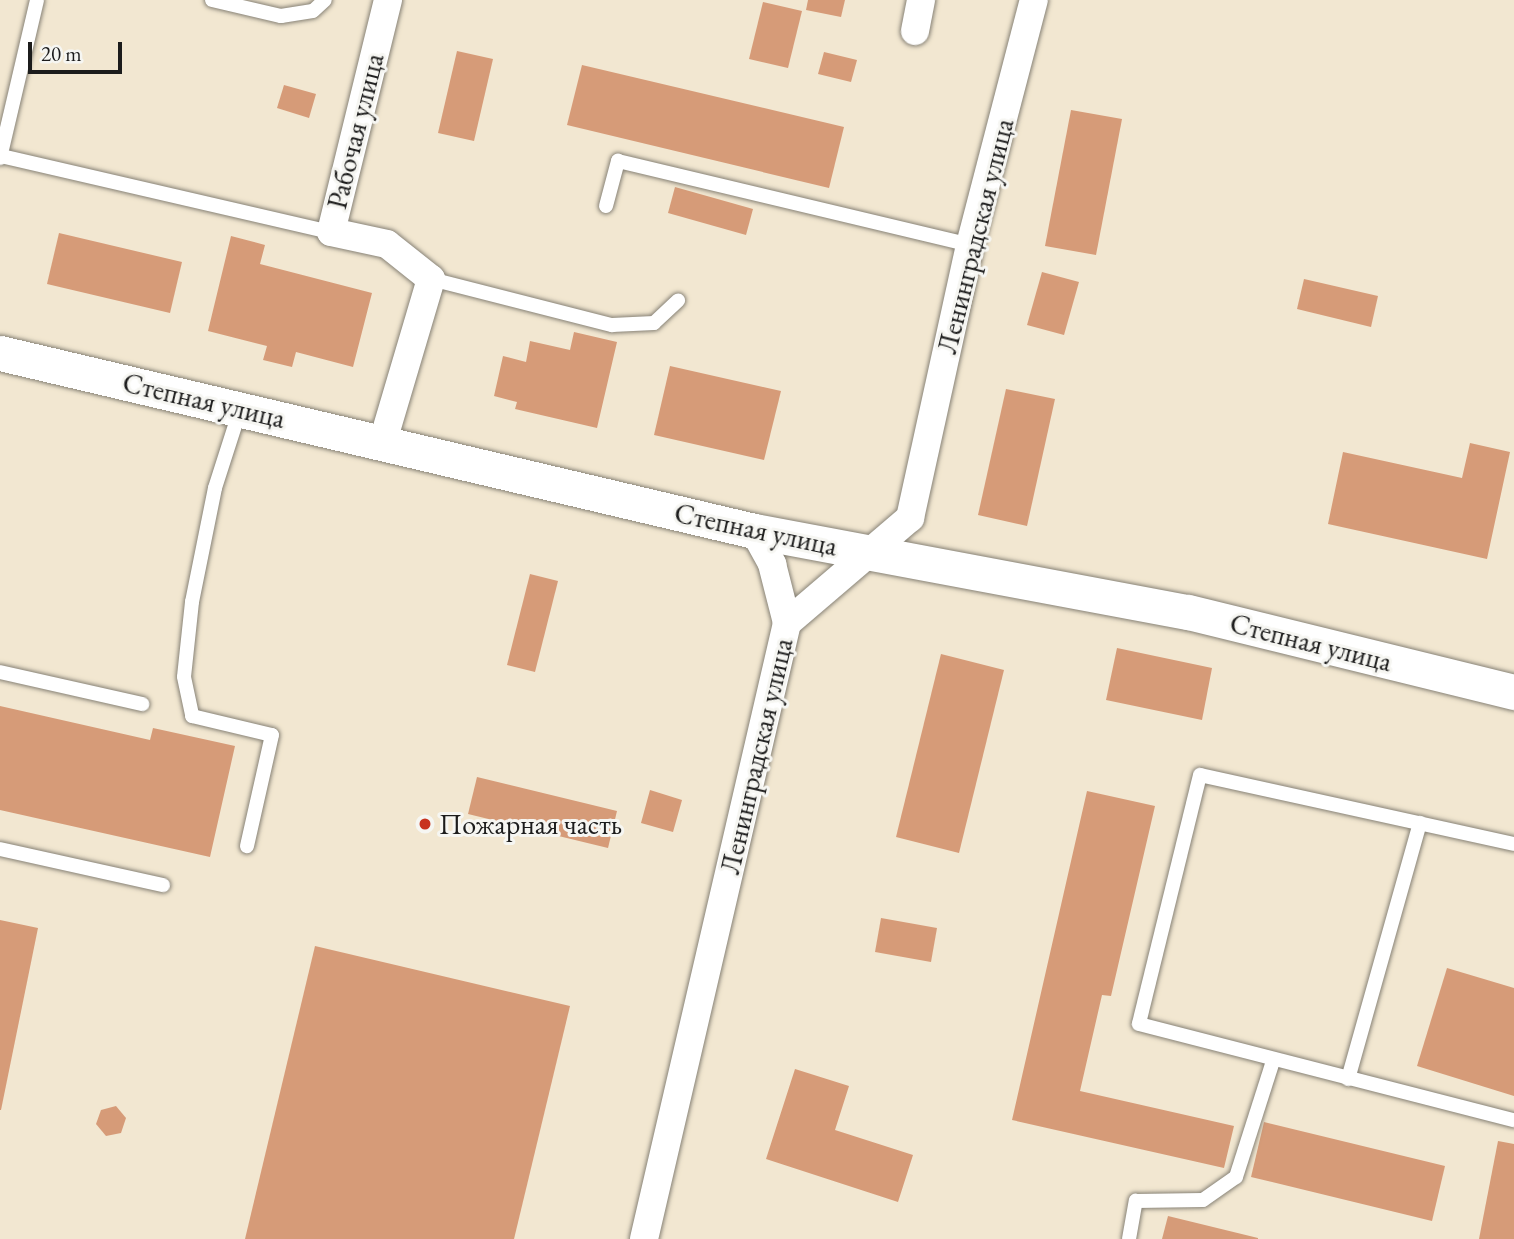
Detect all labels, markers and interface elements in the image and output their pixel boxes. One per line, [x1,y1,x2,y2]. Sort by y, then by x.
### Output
scale bar [32,28,126,72]
text: 20 m [41,40,82,67]
street label: Рабочая улица [319,50,391,212]
street label: Ленинградская улица [930,115,1020,357]
street label: Степная улица [120,365,288,435]
street label: Степная улица [672,495,840,563]
street label: Степная улица [1227,606,1395,678]
street label: Ленинградская улица [713,635,799,877]
place label: Пожарная часть [439,807,622,841]
marker: Пожарная часть [417,816,433,832]

